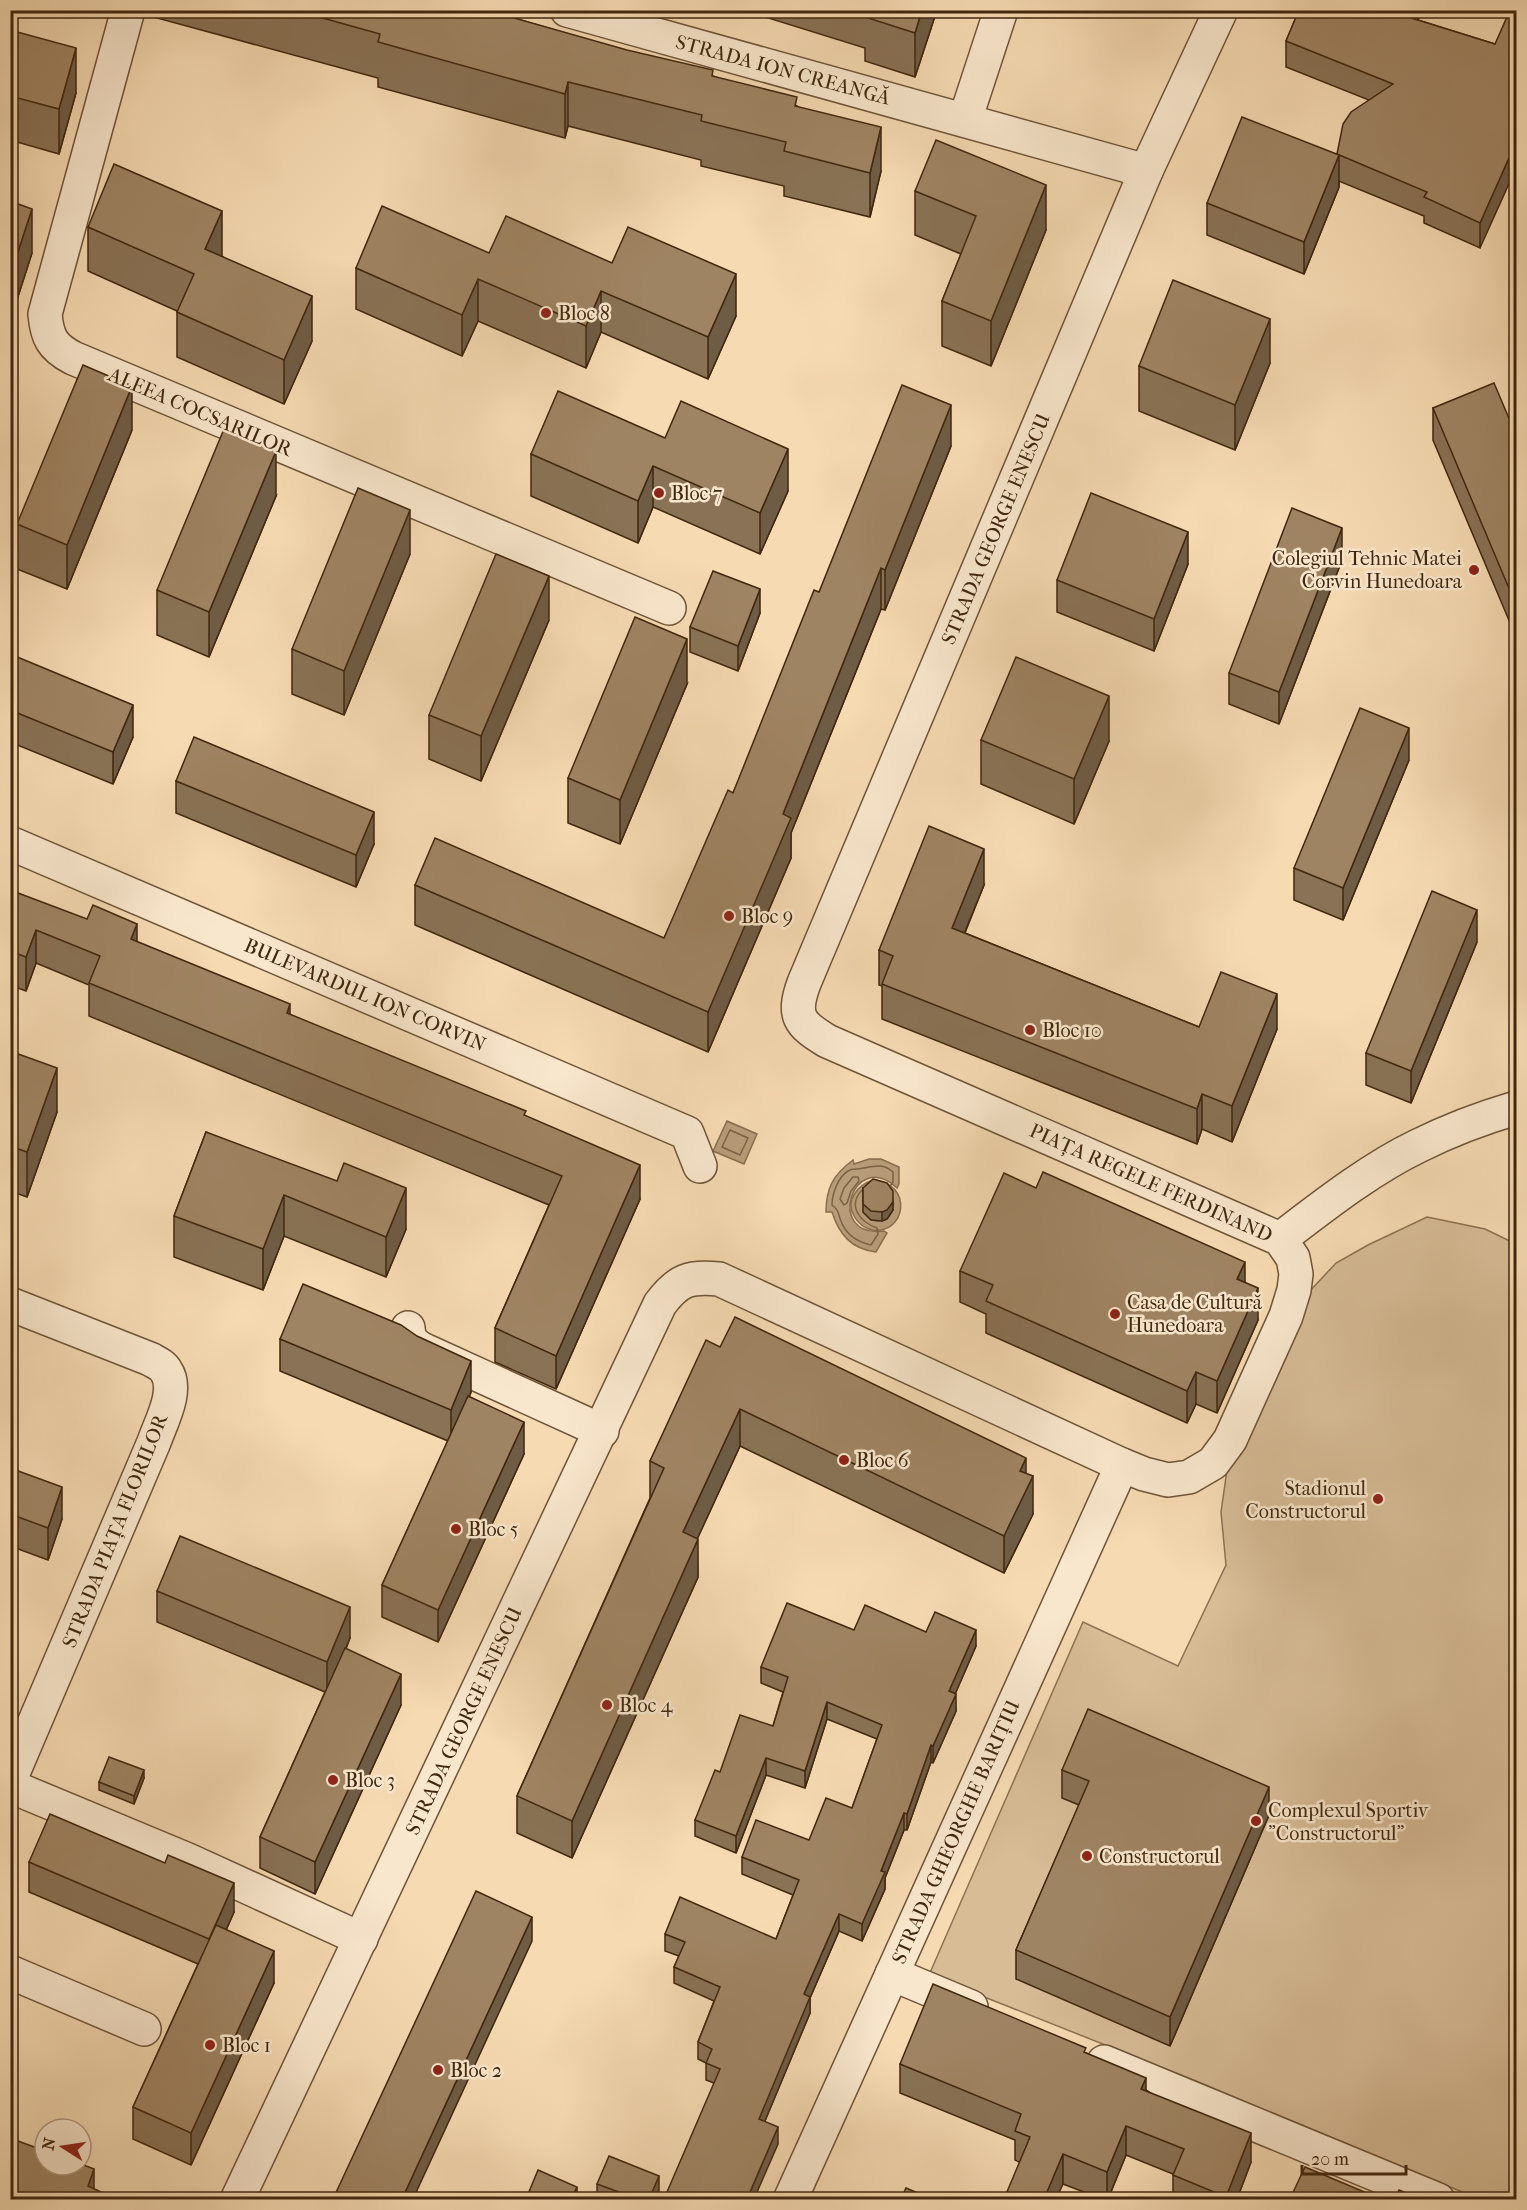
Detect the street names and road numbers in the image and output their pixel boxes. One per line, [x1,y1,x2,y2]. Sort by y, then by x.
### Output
street label: STRADA ION CREANGĂ [673,29,894,110]
street label: ALEEA COCSARILOR [104,362,297,462]
street label: STRADA GEORGE ENESCU [937,410,1055,648]
street label: BULEVARDUL ION CORVIN [241,934,489,1056]
street label: PIAȚA REGELE FERDINAND [1026,1119,1276,1247]
street label: STRADA PIAȚA FLORILOR [58,1410,173,1651]
street label: STRADA GEORGE ENESCU [401,1603,527,1839]
street label: STRADA GHEORGHE BARIȚIU [887,1696,1025,1968]

